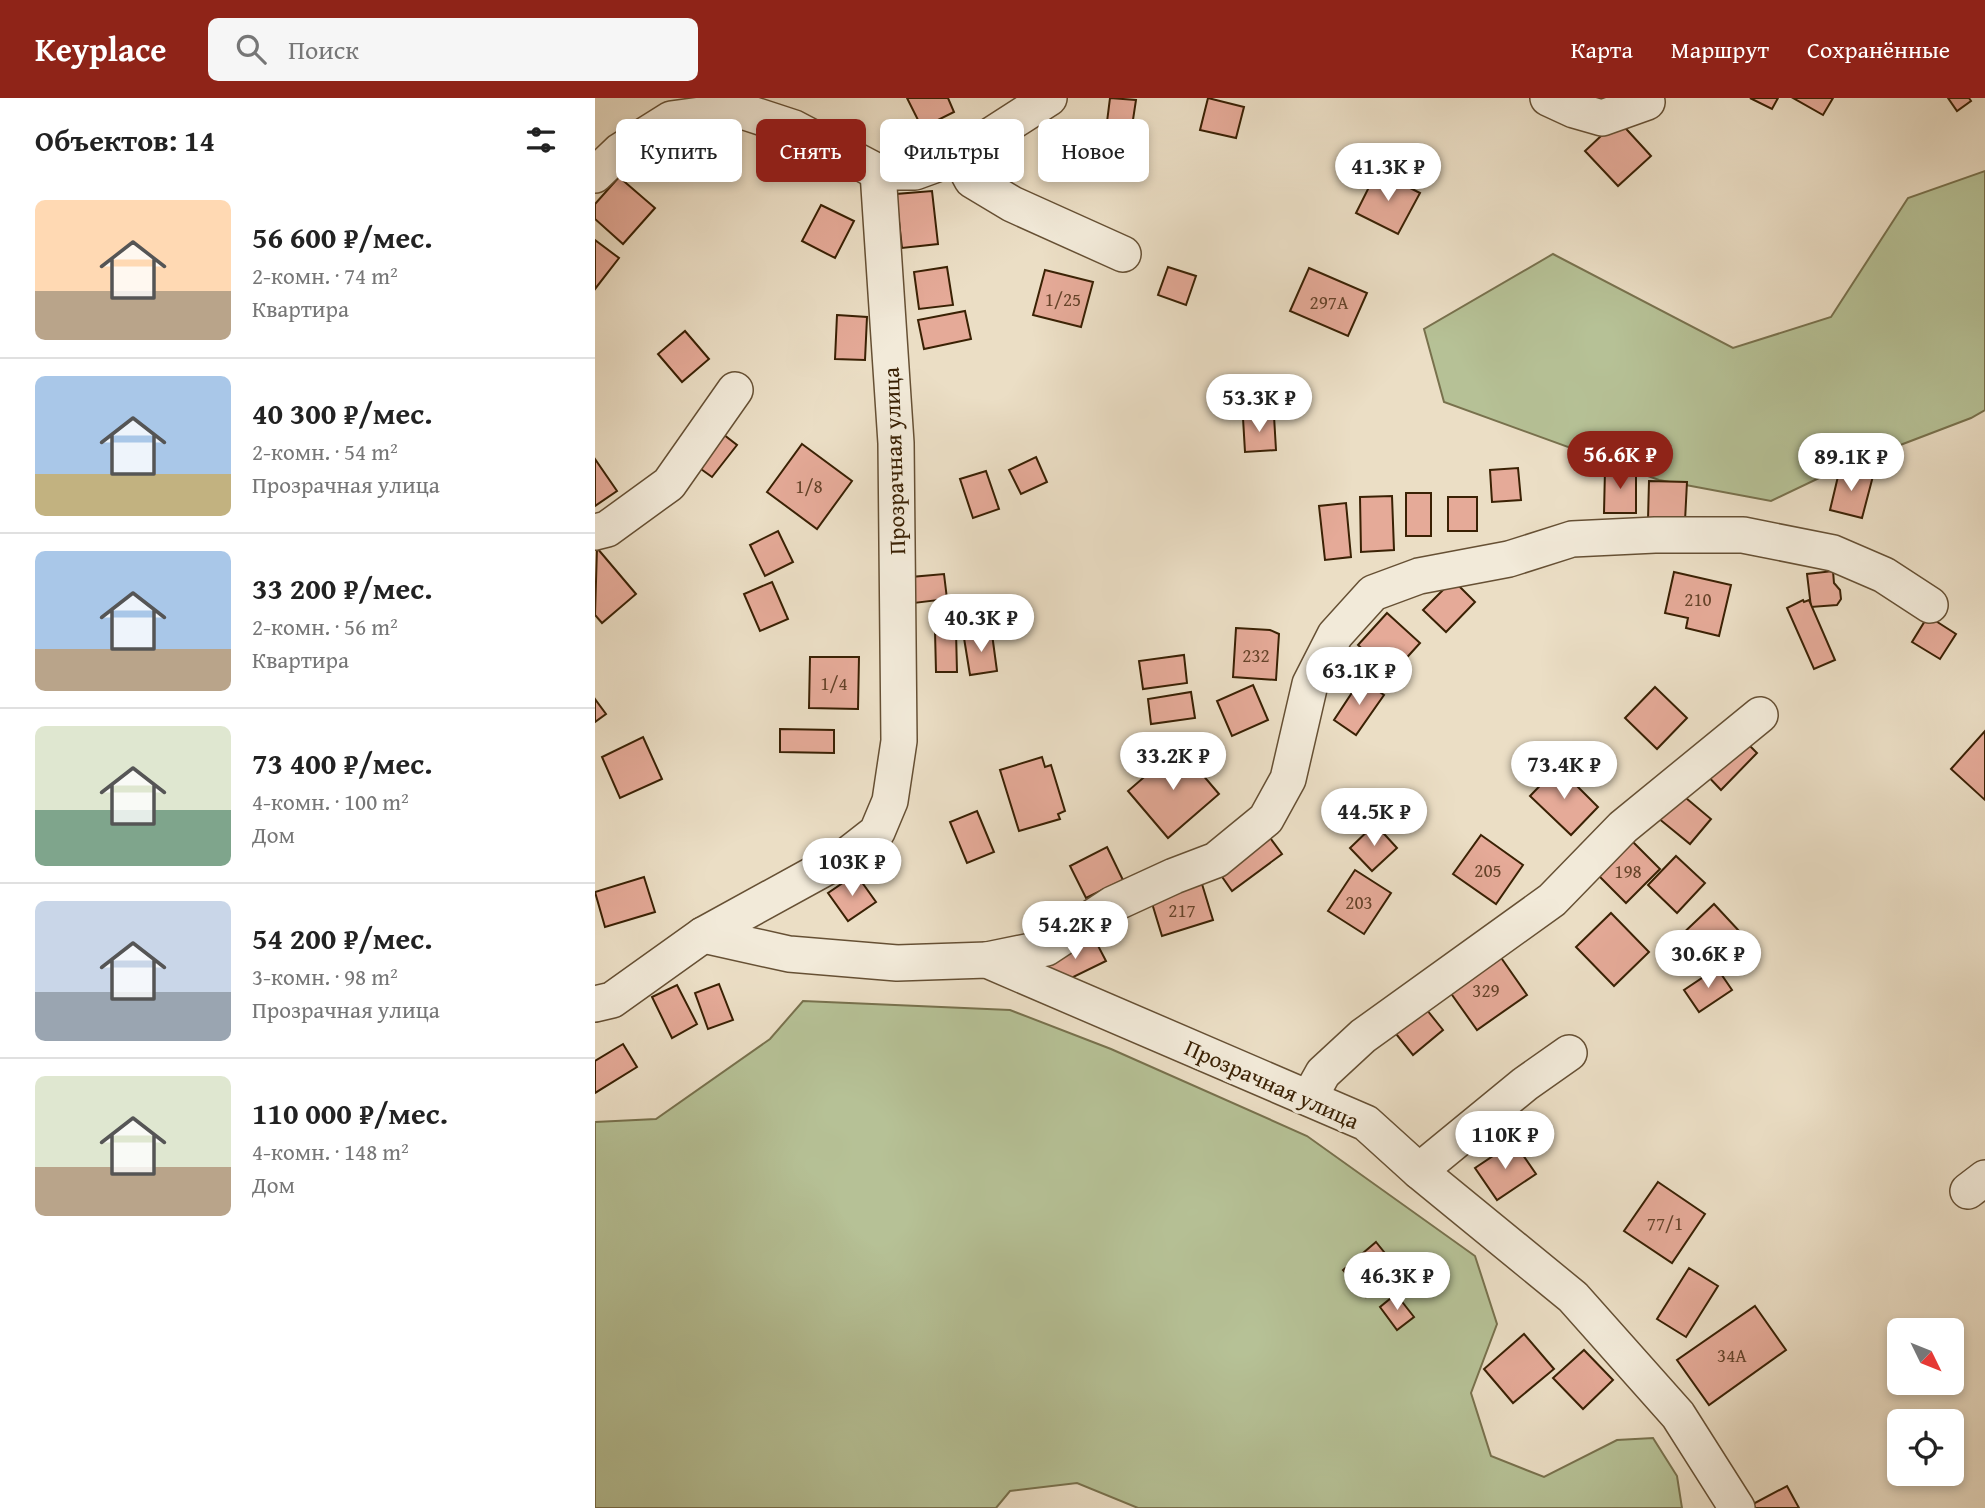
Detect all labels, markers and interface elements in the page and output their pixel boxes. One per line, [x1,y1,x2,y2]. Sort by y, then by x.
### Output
search box [208,18,698,81]
text: Keyplace [35,25,166,73]
icon: search [232,30,270,68]
text: Поиск [288,30,359,69]
text: Карта [1571,32,1633,67]
text: Маршрут [1671,32,1769,67]
text: Сохранённые [1807,32,1950,67]
text: Объектов: 14 [35,118,215,162]
chip: Купить [616,119,742,182]
chip: Снять [756,119,866,182]
chip: Фильтры [880,119,1024,182]
chip: Новое [1038,119,1149,182]
icon: filters [522,121,560,159]
pin: 41.3K ₽ [1323,144,1453,203]
text: 41.3K ₽ [1351,149,1425,182]
text: 56 600 ₽/мес. [252,215,433,259]
icon: home [91,228,175,312]
text: 2-комн. · 74 m² [252,259,398,292]
house number: 1/25 [1045,285,1081,313]
house number: 297А [1310,288,1349,316]
text: Квартира [252,292,349,325]
street label: Прозрачная улица [874,367,913,555]
pin: 53.3K ₽ [1194,374,1324,434]
text: 53.3K ₽ [1222,380,1296,413]
text: 40 300 ₽/мес. [252,391,433,435]
icon: home [91,404,175,488]
pin: 56.6K ₽ [1555,432,1685,491]
pin: 89.1K ₽ [1786,434,1916,493]
text: 2-комн. · 54 m² [252,435,398,468]
text: 56.6K ₽ [1583,437,1657,470]
text: 89.1K ₽ [1814,439,1888,472]
text: Прозрачная улица [252,468,440,501]
house number: 1/8 [795,472,823,500]
text: 33 200 ₽/мес. [252,566,433,610]
icon: home [91,579,175,663]
house number: 210 [1684,585,1712,613]
pin: 40.3K ₽ [916,594,1046,654]
text: 40.3K ₽ [944,600,1018,633]
text: 2-комн. · 56 m² [252,610,398,643]
house number: 232 [1242,641,1270,669]
text: Квартира [252,643,349,676]
pin: 63.1K ₽ [1294,648,1424,707]
text: 63.1K ₽ [1322,653,1396,686]
house number: 1/4 [820,669,848,697]
pin: 33.2K ₽ [1108,732,1238,792]
text: 33.2K ₽ [1136,738,1210,771]
text: 73 400 ₽/мес. [252,741,433,785]
pin: 73.4K ₽ [1499,742,1629,801]
text: 73.4K ₽ [1527,747,1601,780]
icon: home [91,754,175,838]
text: 4-комн. · 100 m² [252,785,409,818]
pin: 44.5K ₽ [1309,788,1439,848]
text: 44.5K ₽ [1337,794,1411,827]
text: Дом [252,818,295,851]
pin: 103K ₽ [795,838,909,898]
text: 103K ₽ [818,844,886,877]
house number: 205 [1474,856,1502,884]
house number: 198 [1614,857,1642,885]
house number: 203 [1345,888,1373,916]
house number: 217 [1168,896,1196,924]
pin: 54.2K ₽ [1010,902,1140,961]
text: 54.2K ₽ [1038,907,1112,940]
text: 54 200 ₽/мес. [252,916,433,960]
icon: home [91,929,175,1013]
pin: 30.6K ₽ [1643,930,1773,990]
text: 30.6K ₽ [1671,936,1745,969]
text: 3-комн. · 98 m² [252,960,398,993]
house number: 329 [1472,976,1500,1004]
text: Прозрачная улица [252,993,440,1026]
street label: Прозрачная улица [1180,1030,1365,1137]
text: 110 000 ₽/мес. [252,1091,448,1135]
icon: home [91,1104,175,1188]
pin: 110K ₽ [1448,1112,1562,1171]
text: 110K ₽ [1471,1117,1539,1150]
text: 4-комн. · 148 m² [252,1135,409,1168]
text: Дом [252,1168,295,1201]
house number: 77/1 [1647,1209,1683,1237]
pin: 46.3K ₽ [1332,1252,1462,1312]
text: 46.3K ₽ [1360,1258,1434,1291]
north arrow [1887,1318,1963,1395]
map controls [1887,1318,1964,1486]
house number: 34А [1717,1341,1747,1369]
button: locate [1887,1409,1964,1486]

